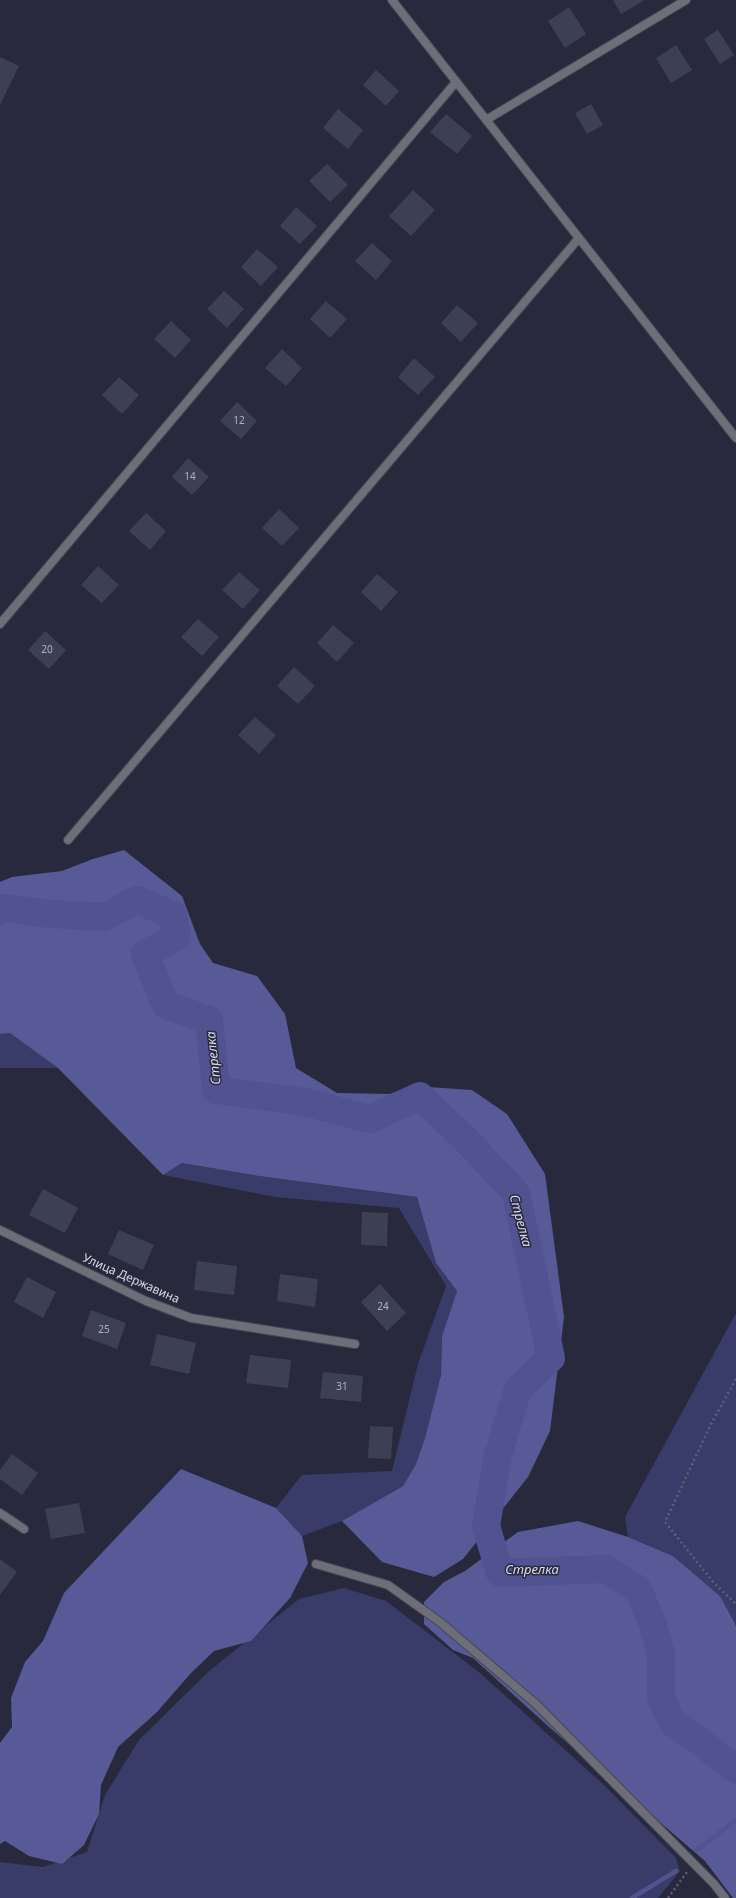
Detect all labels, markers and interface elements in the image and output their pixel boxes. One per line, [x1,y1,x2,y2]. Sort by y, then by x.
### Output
house number: 12 [233,415,245,427]
house number: 14 [184,471,196,483]
house number: 20 [41,644,53,656]
water label: Стрелка [203,1031,225,1085]
water label: Стрелка [506,1193,534,1249]
street label: Улица Державина [80,1251,182,1307]
house number: 24 [377,1301,389,1313]
house number: 25 [98,1324,110,1336]
house number: 31 [336,1381,348,1393]
water label: Стрелка [505,1562,559,1578]

